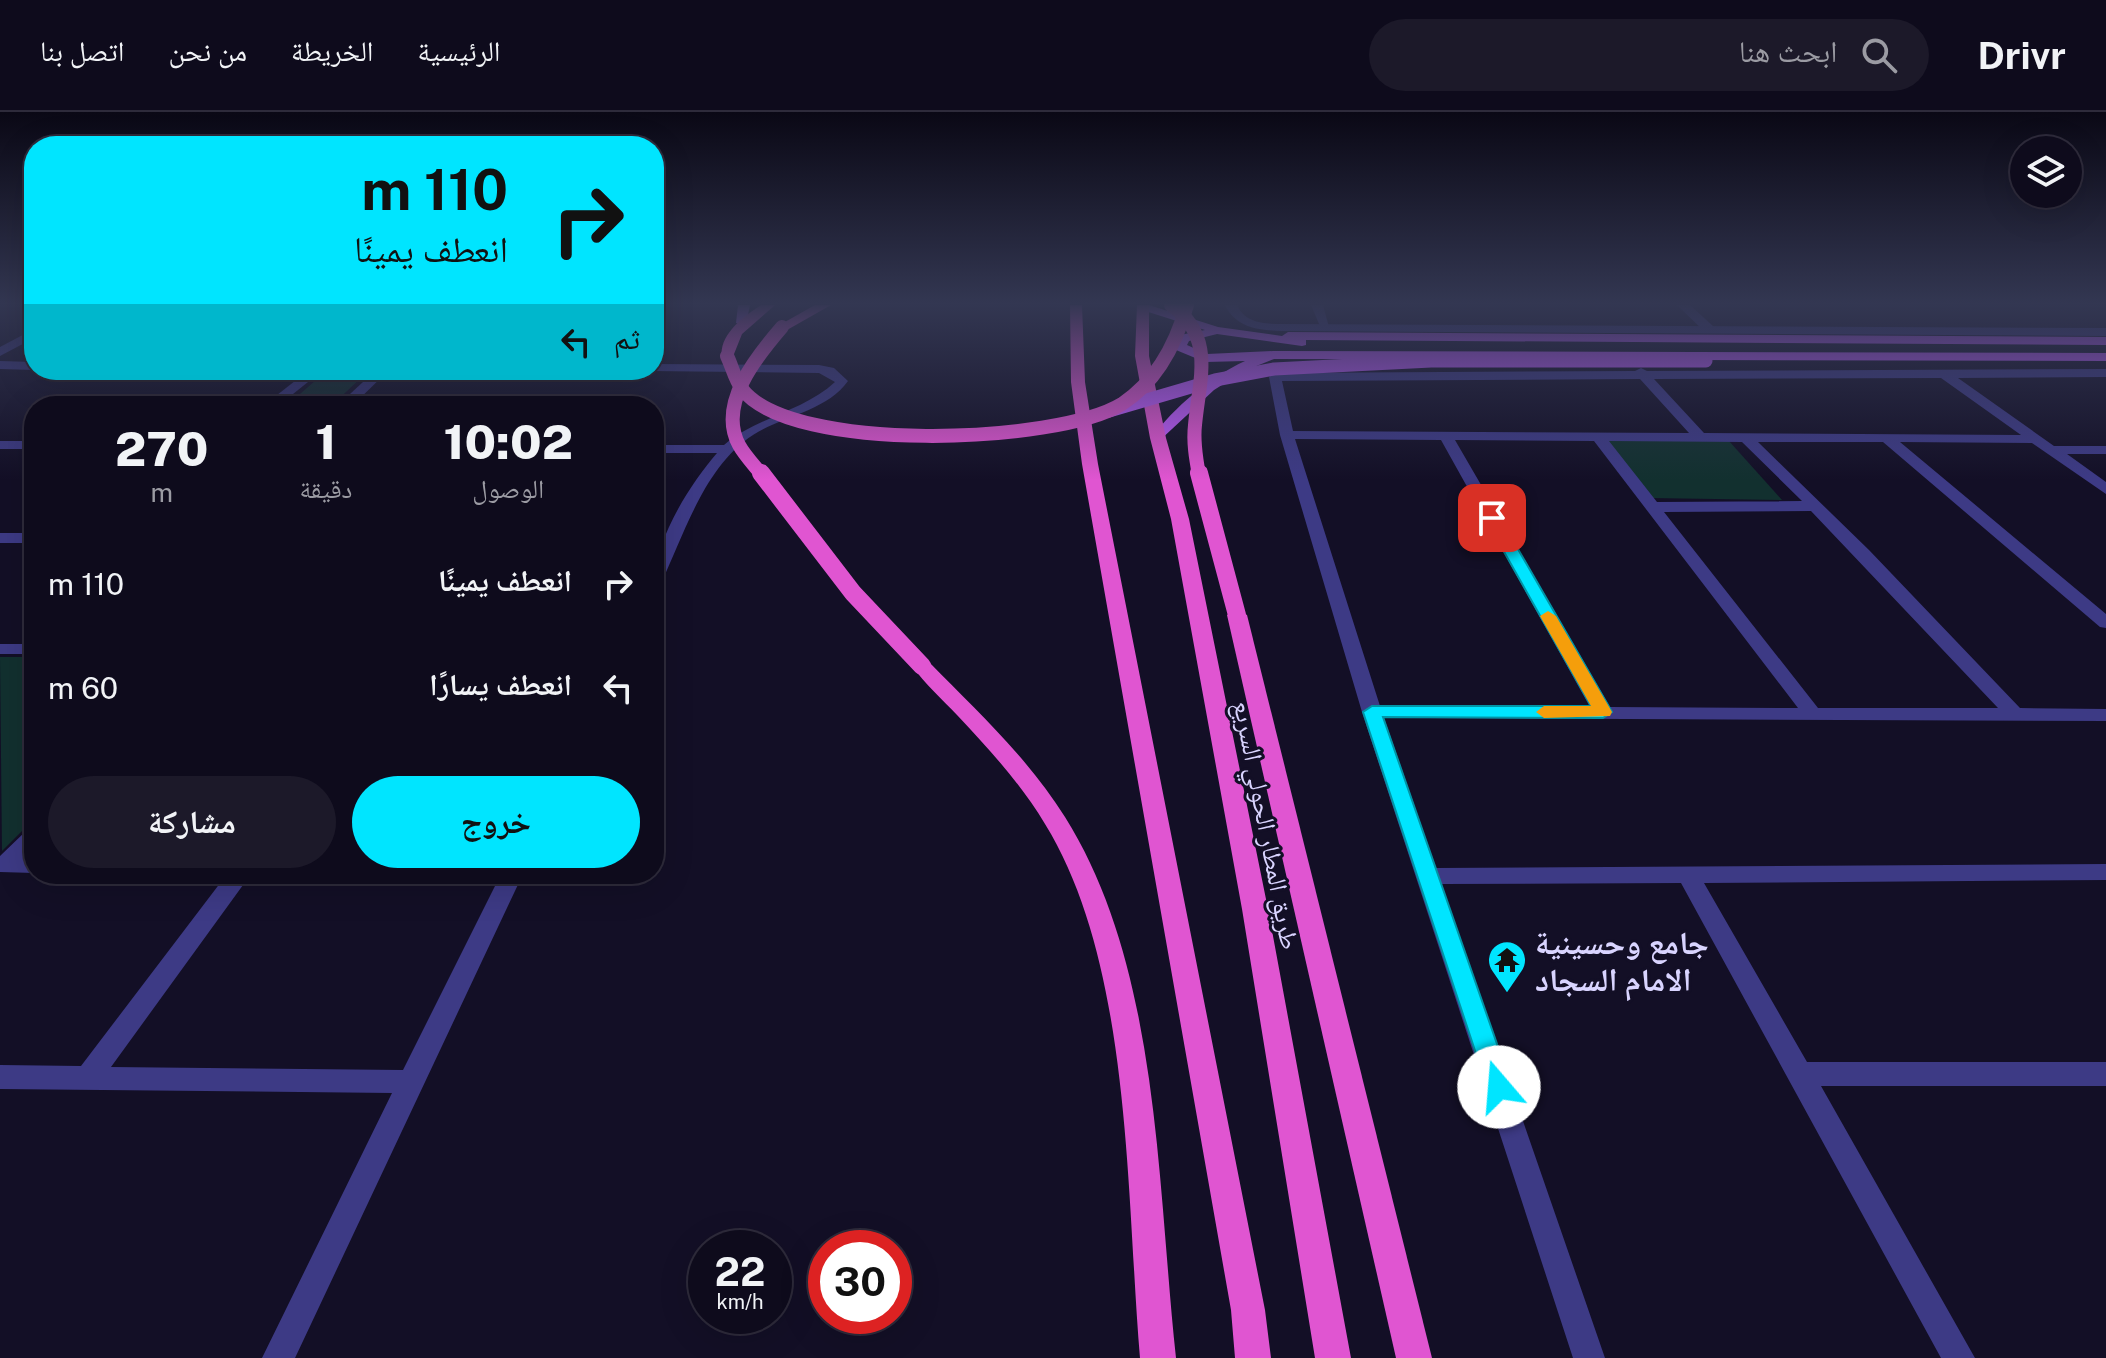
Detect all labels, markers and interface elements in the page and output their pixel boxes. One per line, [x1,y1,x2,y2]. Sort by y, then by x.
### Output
search box [1369,19,1929,91]
text: ابحث هنا [1739,33,1837,69]
icon: search [1857,33,1901,77]
text: Drivr [1977,33,2066,78]
text: اتصل بنا [40,34,124,67]
text: من نحن [168,34,247,67]
text: الخريطة [291,34,374,67]
text: الرئيسية [418,34,501,67]
map controls [2010,136,2082,208]
button: layers [2010,136,2082,208]
text: 110 m [361,157,508,223]
icon: right [536,168,640,272]
text: انعطف يمينًا [354,228,508,270]
icon: left [554,320,598,364]
text: ثم [614,320,640,356]
text: 1 [315,413,336,470]
text: 10:02 [443,413,573,470]
text: 270 [115,420,208,477]
text: دقيقة [299,473,352,504]
text: الوصول [472,473,544,504]
text: m [150,477,173,508]
pin [1458,484,1526,552]
icon: arrive [1470,496,1514,540]
text: انعطف يمينًا [438,562,572,598]
icon: right [596,562,640,606]
text: 110 m [48,566,124,602]
text: انعطف يسارًا [429,666,572,702]
icon: left [596,666,640,710]
text: 60 m [48,670,118,706]
street label: طريق المطار الحولي السريع [1222,698,1306,953]
button: مشاركة [48,776,336,868]
button: خروج [352,776,640,868]
place label: جامع وحسينية الامام السجاد [1535,924,1709,1002]
temple icon: جامع وحسينية الامام السجاد [1486,939,1528,994]
position arrow [1457,1045,1541,1129]
speed limit sign: 30 [808,1230,912,1334]
text: 22 [715,1248,765,1295]
text: km/h [716,1290,764,1314]

